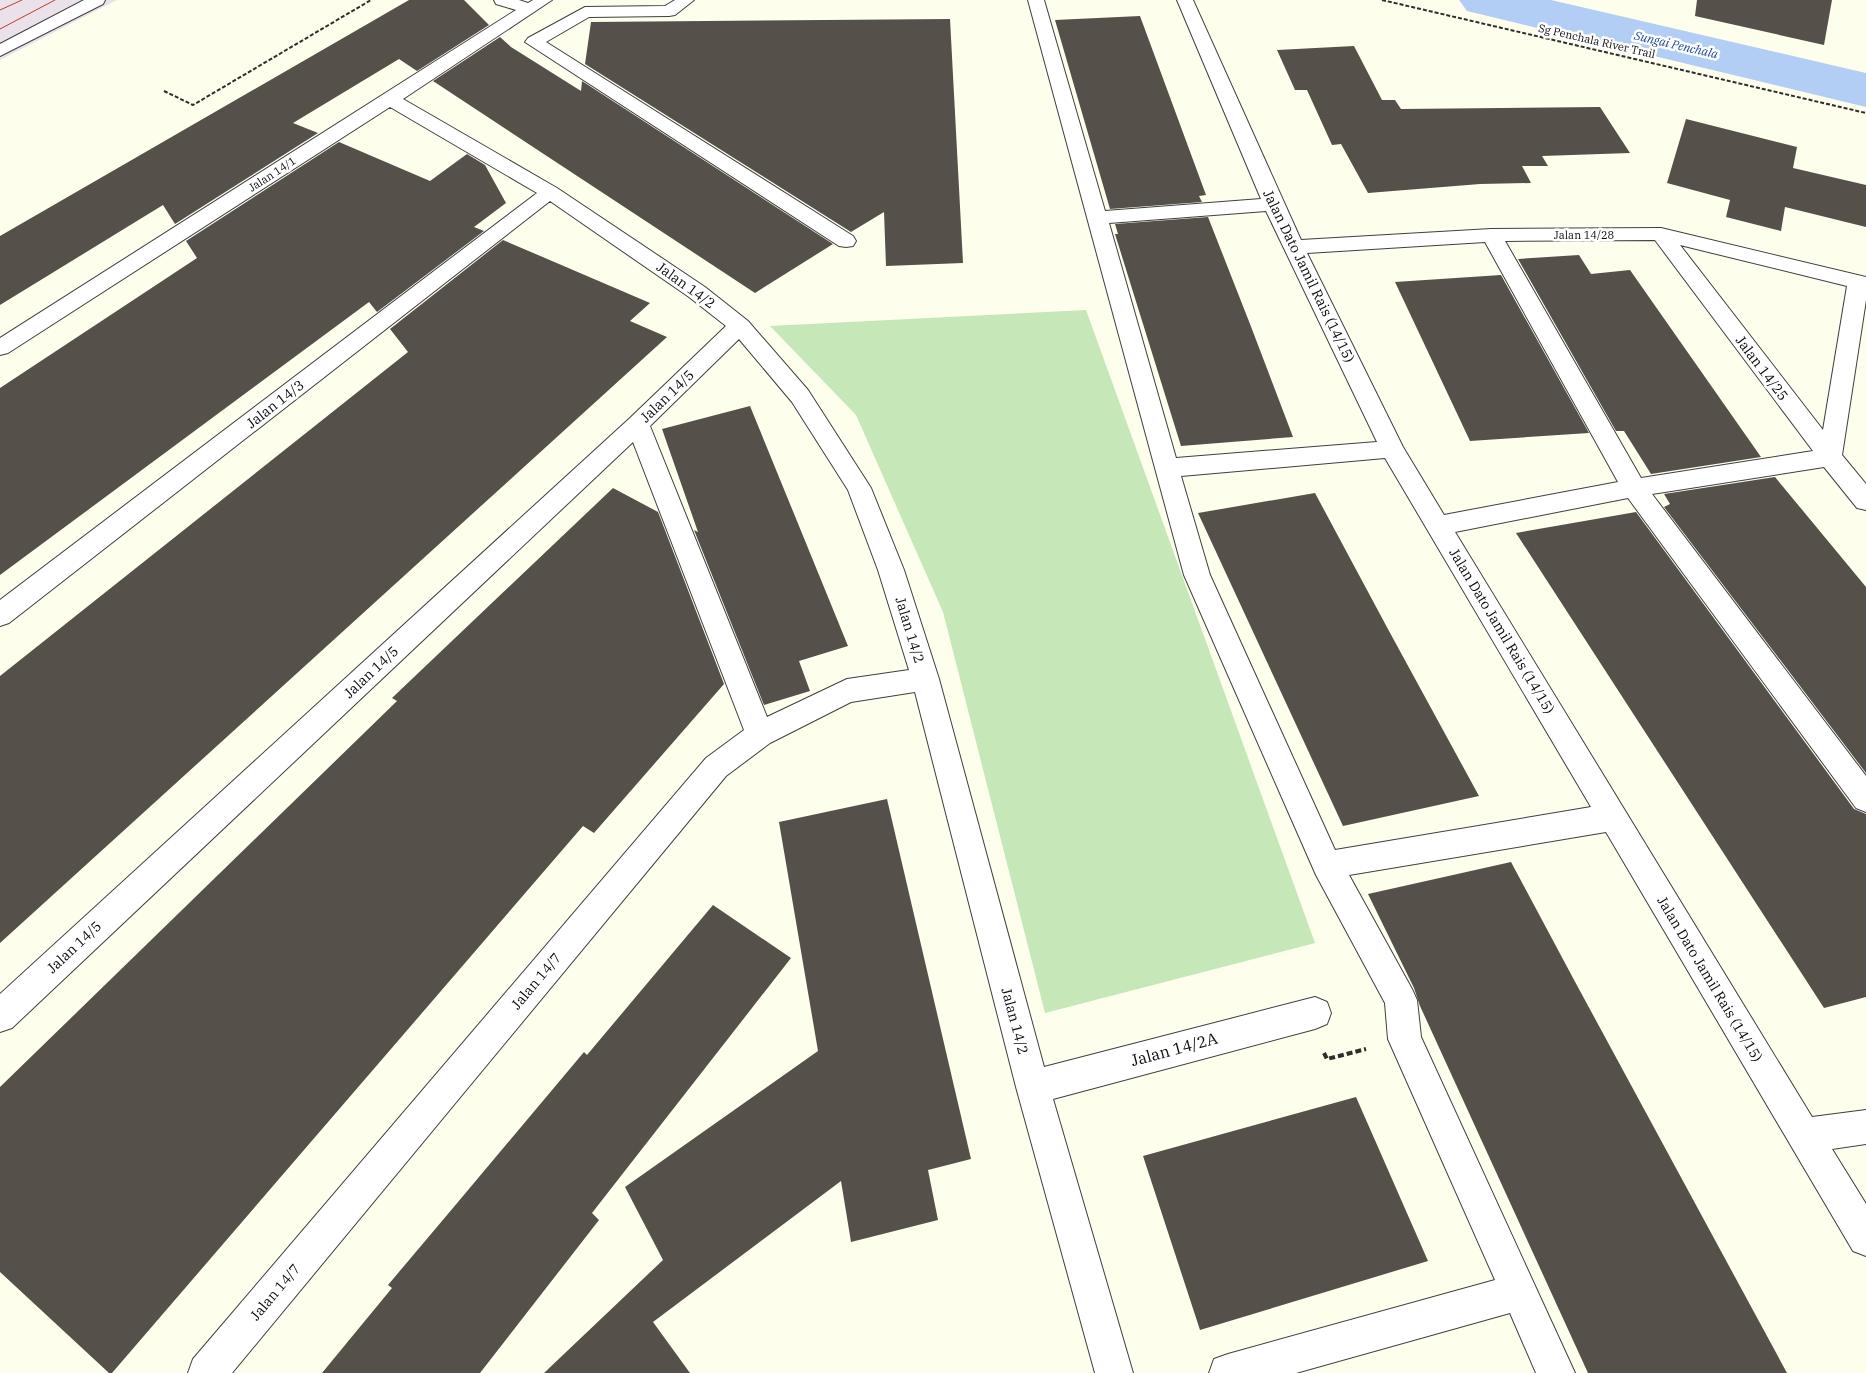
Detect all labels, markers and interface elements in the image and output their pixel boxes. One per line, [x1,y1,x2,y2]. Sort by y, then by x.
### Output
street label: Sg Penchala River Trail [1537,21,1657,61]
water label: Sungai Penchala [1632,27,1720,62]
street label: Jalan 14/1 [246,154,298,194]
street label: Jalan Dato Jamil Rais (14/15) [1259,187,1359,365]
street label: Jalan 14/28 [1554,228,1614,242]
street label: Jalan 14/2 [653,258,719,312]
street label: Jalan 14/25 [1732,332,1792,404]
street label: Jalan 14/5 [636,366,698,426]
street label: Jalan 14/3 [243,376,307,432]
street label: Jalan Dato Jamil Rais (14/15) [1445,545,1559,717]
street label: Jalan 14/2 [891,595,929,665]
street label: Jalan 14/5 [340,642,402,702]
street label: Jalan Dato Jamil Rais (14/15) [1653,893,1767,1065]
street label: Jalan 14/5 [43,917,105,977]
street label: Jalan 14/7 [507,949,565,1013]
street label: Jalan 14/2 [997,986,1033,1056]
street label: Jalan 14/2A [1128,1028,1220,1070]
street label: Jalan 14/7 [246,1260,304,1324]

